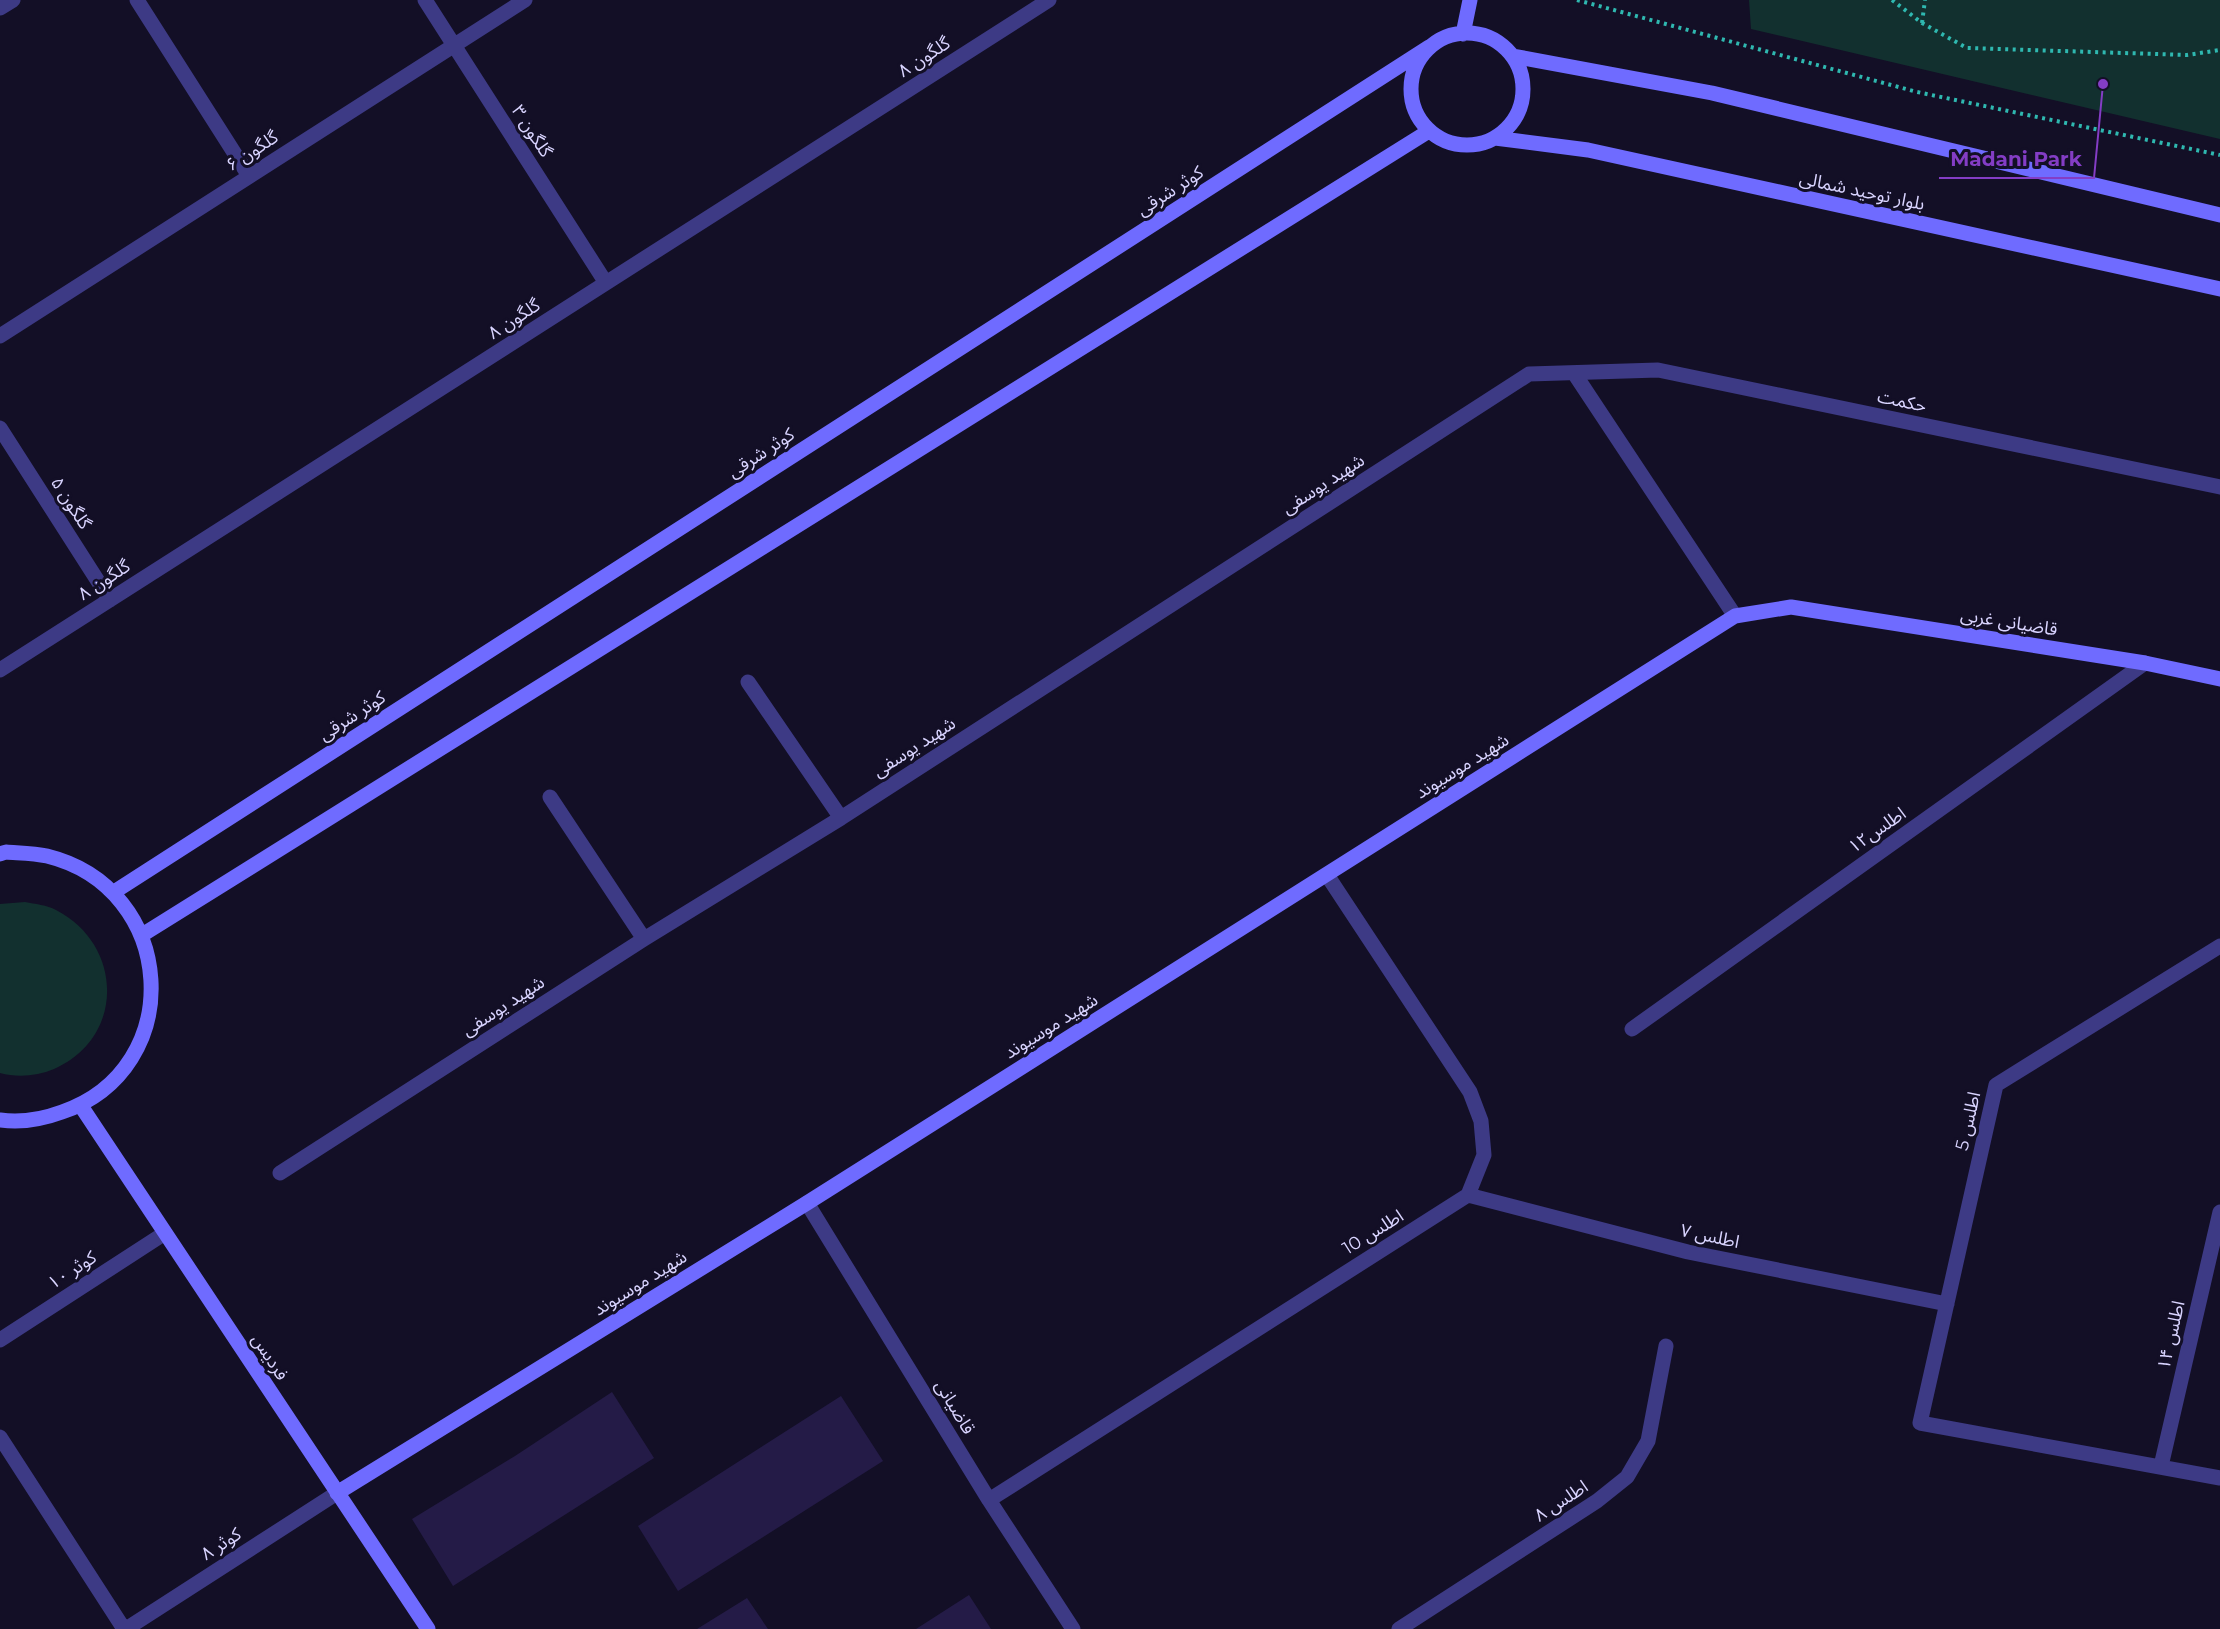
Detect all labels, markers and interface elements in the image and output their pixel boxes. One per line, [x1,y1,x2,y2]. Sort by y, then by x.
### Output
street label: گلگون ۸ [894,32,955,82]
street label: گلگون ۳ [507,101,557,162]
street label: گلگون ۶ [222,126,283,176]
callout: Madani Park [1939,140,2094,178]
text: Madani Park [1950,147,2083,171]
street label: کوثر شرقی [1132,161,1208,221]
street label: بلوار توحید شمالی [1797,167,1927,215]
street label: گلگون ۸ [484,294,545,344]
street label: حکمت [1875,385,1929,417]
street label: کوثر شرقی [723,423,799,483]
street label: شهید یوسفی [1277,449,1369,519]
street label: گلگون ۵ [46,473,96,534]
street label: گلگون ۸ [74,555,135,605]
street label: قاضیانی غربی [1959,603,2059,641]
street label: کوثر شرقی [314,686,390,746]
street label: شهید یوسفی [868,712,960,782]
street label: شهید موسیوند [1411,729,1513,803]
street label: اطلس۱۲ [1844,802,1910,858]
street label: شهید یوسفی [457,971,549,1041]
street label: شهید موسیوند [1000,989,1102,1063]
street label: اطلس 5 [1951,1089,1985,1153]
street label: اطلس 10 [1338,1205,1408,1259]
street label: اطلس ۷ [1678,1219,1742,1253]
street label: کوثر ۱۰ [43,1246,101,1294]
street label: شهید موسیوند [589,1246,691,1320]
street label: اطلس ۱۴ [2152,1298,2190,1372]
street label: فردیس [247,1329,293,1385]
street label: قاضیانی [930,1376,980,1438]
street label: اطلس ۸ [1530,1476,1592,1526]
street label: کوثر ۸ [197,1523,246,1565]

